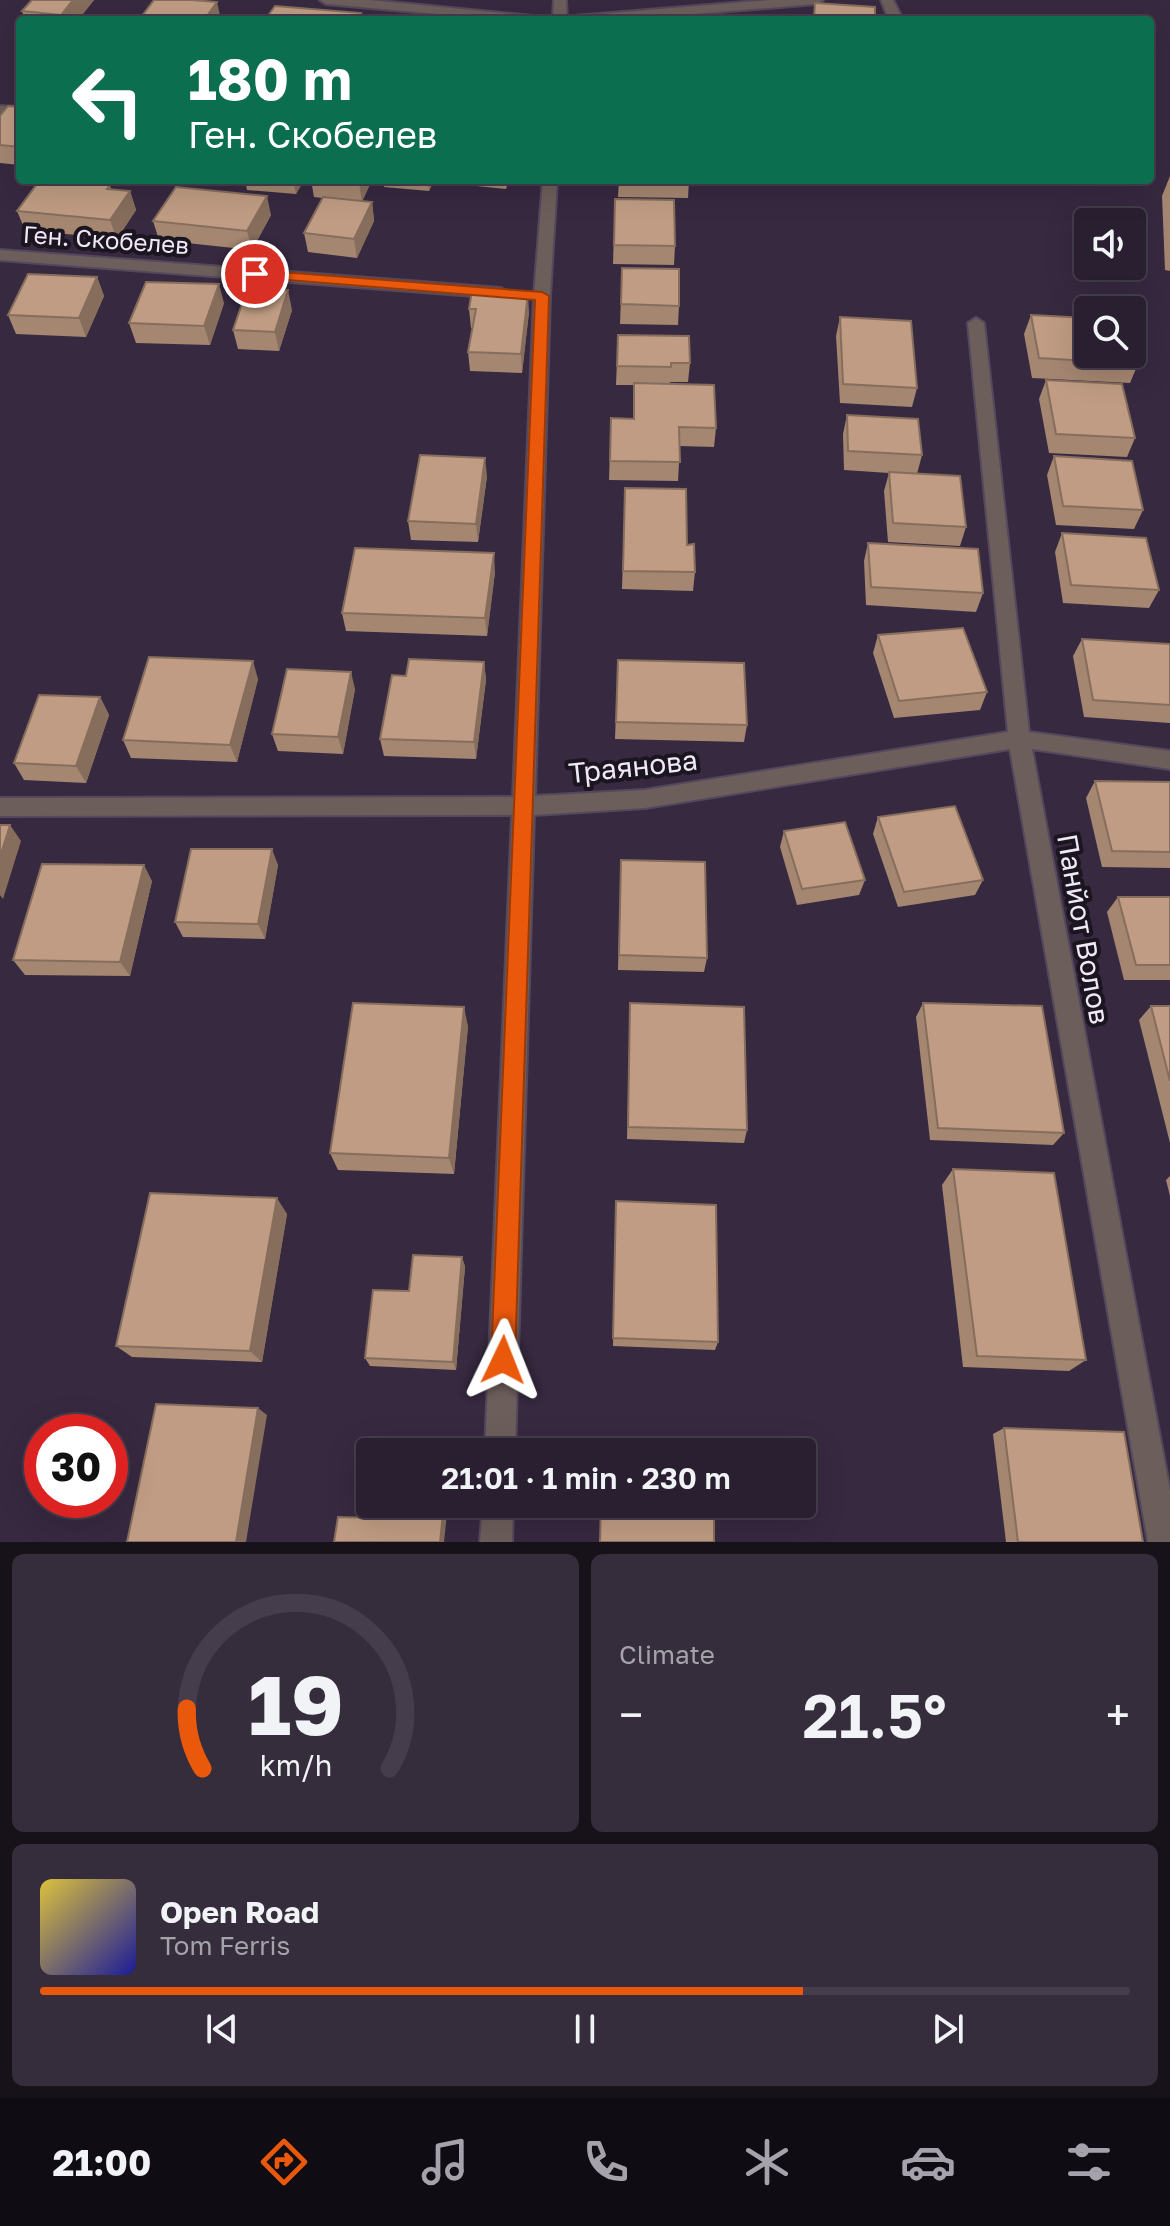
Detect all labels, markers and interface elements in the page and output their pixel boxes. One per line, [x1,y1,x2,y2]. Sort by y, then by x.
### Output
text: 180 m [188,45,352,112]
icon: left [56,48,160,152]
text: Ген. Скобелев [188,113,437,156]
map controls [1074,208,1146,368]
button: sound [1074,208,1146,280]
street label: Ген. Скобелев [22,219,190,259]
pin [221,240,289,308]
icon: arrive [233,252,277,296]
button: search [1074,296,1146,368]
street label: Траянова [567,743,699,789]
street label: Панйот Волов [1051,831,1117,1027]
position arrow [461,1318,545,1402]
speed limit sign: 30 [24,1414,128,1518]
text: 21:01 · 1 min · 230 m [441,1460,731,1496]
text: Climate [619,1639,715,1670]
text: 19 [248,1653,343,1753]
text: 21.5° [802,1679,947,1751]
text: − [619,1688,643,1741]
text: + [1106,1688,1130,1741]
text: km/h [259,1748,332,1782]
text: Open Road [160,1894,319,1930]
text: Tom Ferris [160,1930,290,1961]
icon: previous [200,2007,244,2051]
icon: pause [563,2007,607,2051]
icon: next [926,2007,970,2051]
icon: directions [256,2134,312,2190]
icon: music [417,2134,473,2190]
icon: phone [578,2134,634,2190]
icon: climate [739,2134,795,2190]
icon: car [900,2134,956,2190]
icon: filters [1061,2134,1117,2190]
text: 21:00 [53,2141,151,2184]

